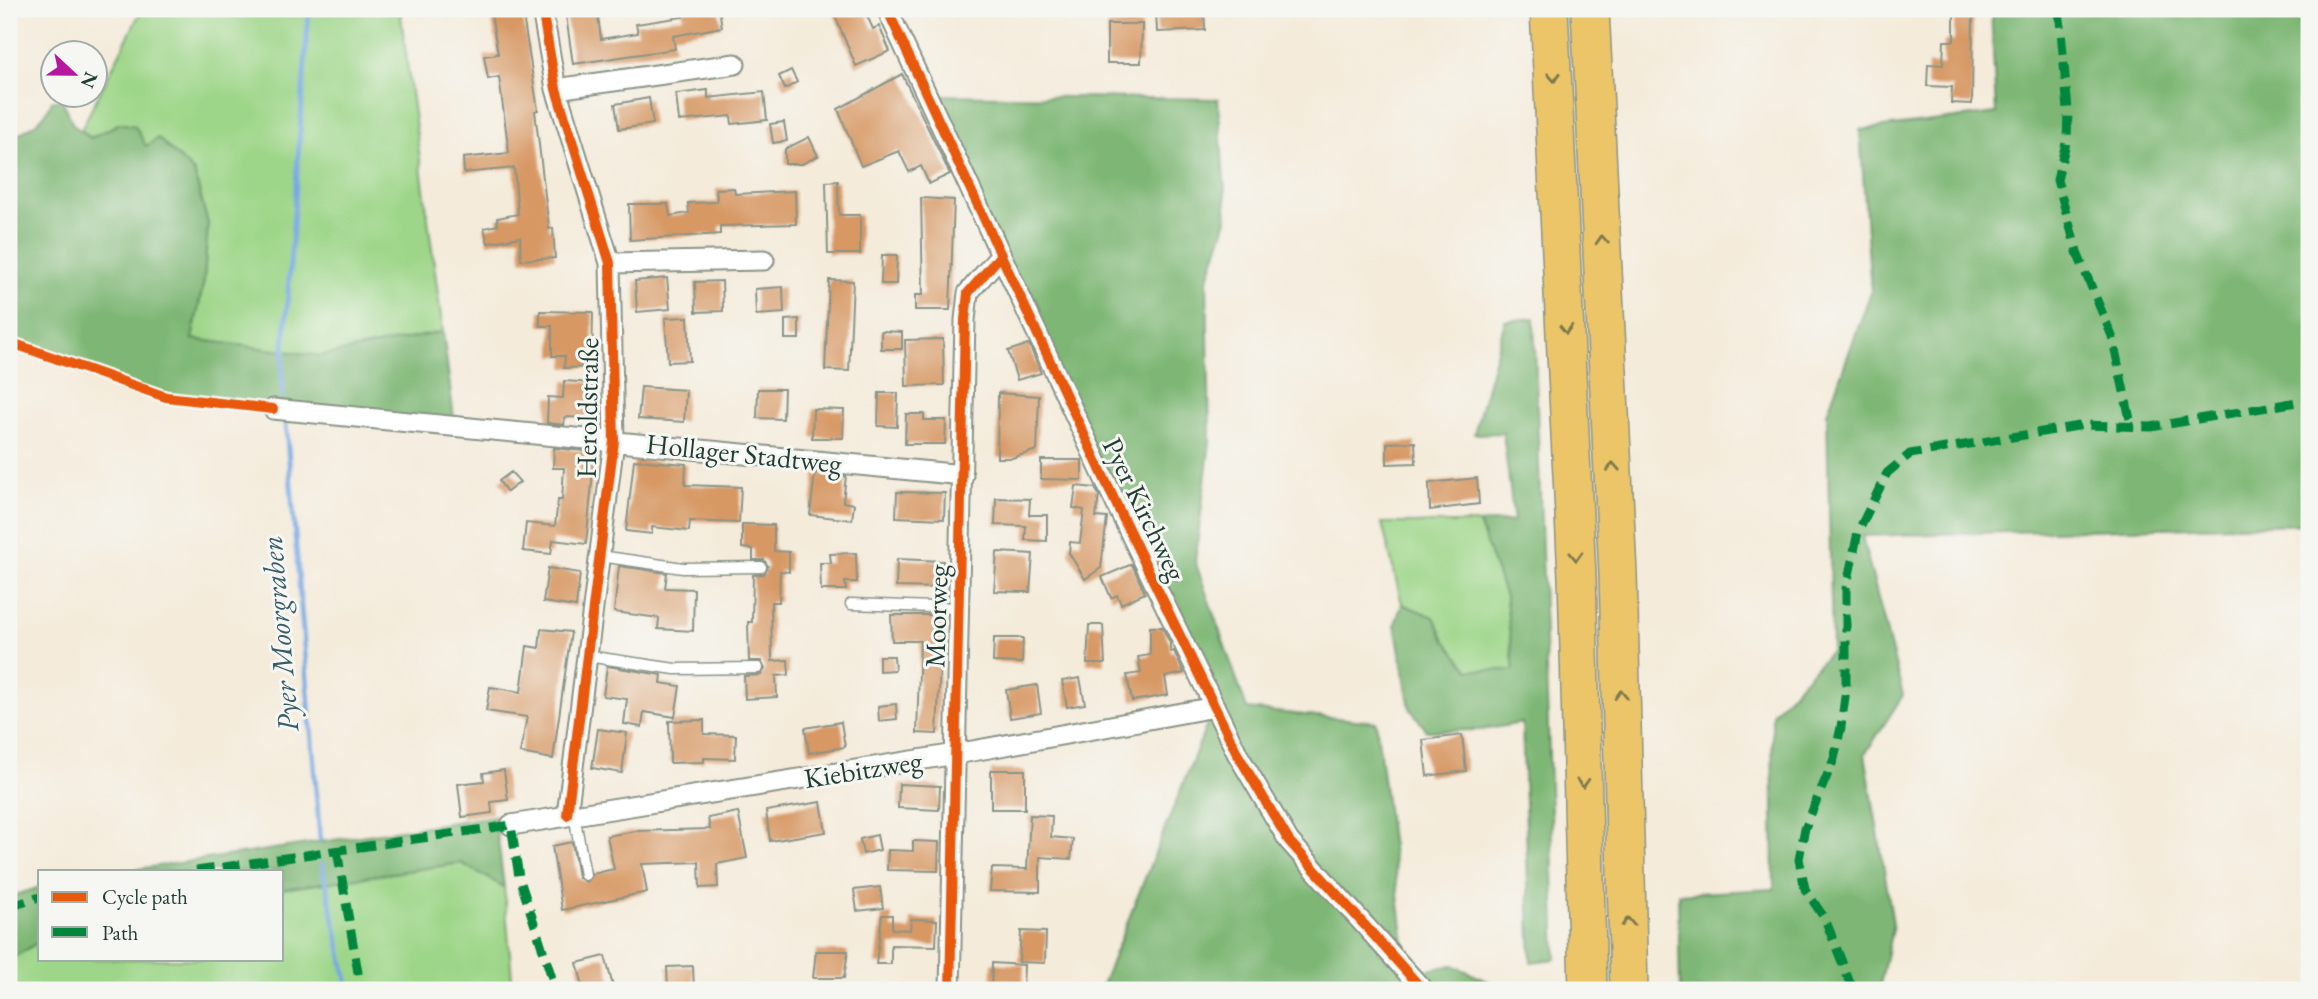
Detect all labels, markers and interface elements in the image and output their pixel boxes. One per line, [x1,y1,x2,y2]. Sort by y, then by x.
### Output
north arrow [38,38,108,108]
text: N [75,68,104,93]
one-way arrow [1546,72,1561,83]
one-way arrow [1595,234,1610,245]
one-way arrow [1559,323,1574,334]
street label: Heroldstraße [568,337,606,479]
street label: Hollager Stadtweg [644,425,844,481]
street label: Pyer Kirchweg [1095,432,1195,587]
one-way arrow [1605,462,1620,473]
water label: Pyer Moorgraben [251,534,308,734]
one-way arrow [1568,551,1583,562]
street label: Moorweg [916,563,956,668]
one-way arrow [1614,689,1629,700]
street label: Kiebitzweg [801,742,925,796]
one-way arrow [1576,778,1591,789]
legend [38,870,284,960]
text: Cycle path [102,883,188,910]
one-way arrow [1620,916,1636,927]
text: Path [102,919,139,946]

